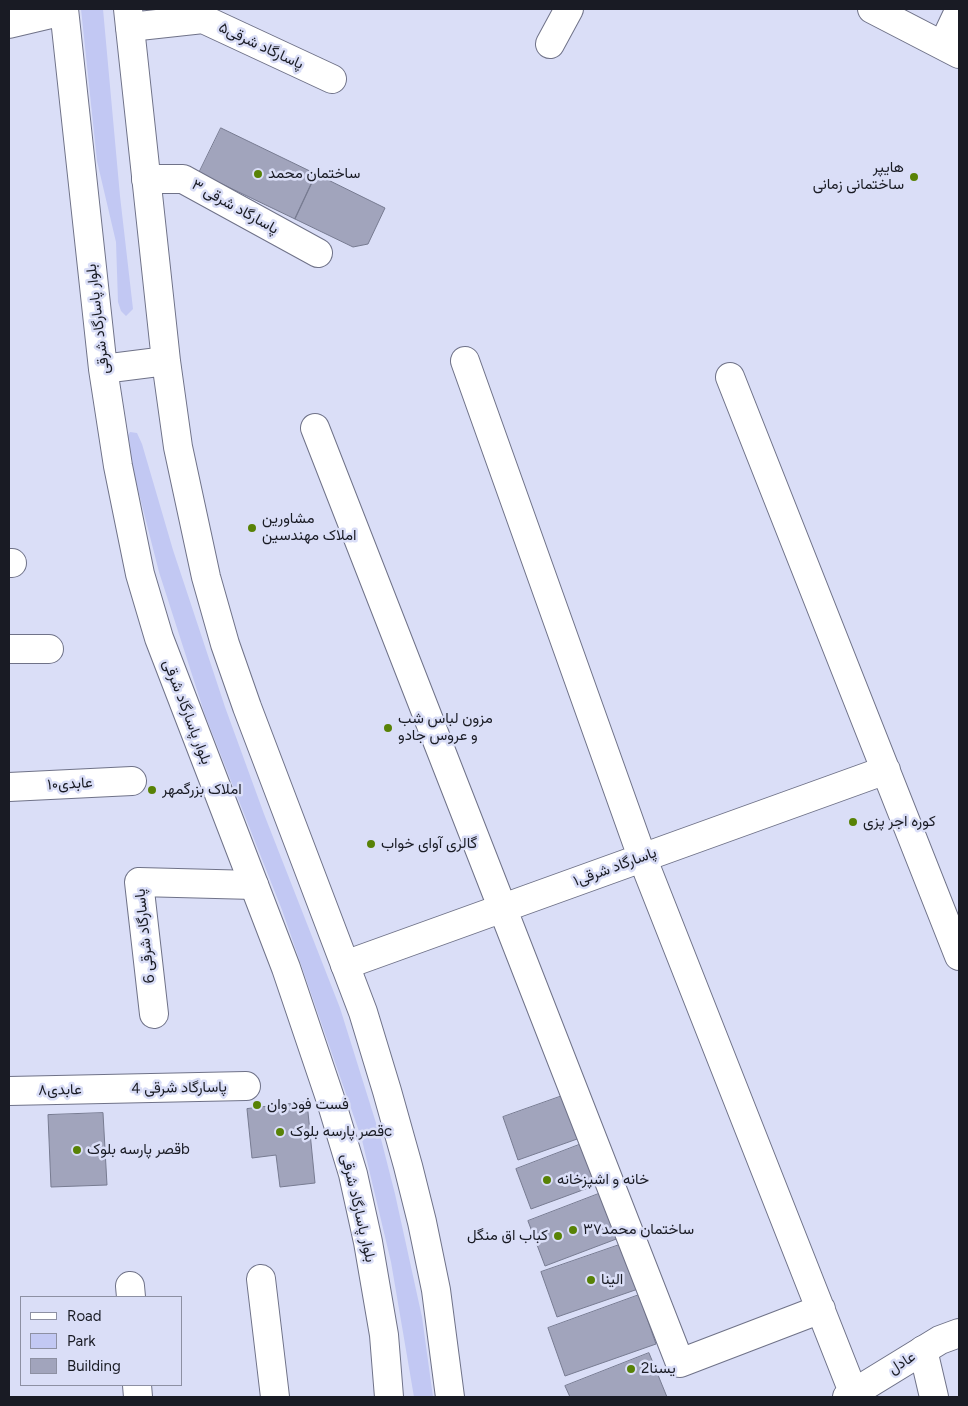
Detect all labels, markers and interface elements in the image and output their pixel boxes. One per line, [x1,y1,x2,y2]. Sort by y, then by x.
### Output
street label: پاسارگاد شرقی۵ [216,18,306,74]
place label: هایپر ساختمانی زمانی [813,159,904,194]
place label: ساختمان محمد [268,165,360,183]
marker: ساختمان محمد [252,168,264,180]
marker: هایپر ساختمانی زمانی [908,171,920,183]
street label: پاسارگاد شرقی ۳ [189,176,281,238]
street label: بلوار پاسارگاد شرقی [82,263,114,375]
place label: مشاورین املاک مهندسین [262,510,356,545]
marker: مشاورین املاک مهندسین [246,522,258,534]
street label: بلوار پاسارگاد شرقی [159,657,215,767]
place label: مزون لباس شب و عروس جادو [398,710,493,745]
marker: مزون لباس شب و عروس جادو [382,722,394,734]
street label: عابدی۱۰ [47,774,93,794]
place label: املاک بزرگمهر [162,781,242,799]
marker: املاک بزرگمهر [146,784,158,796]
place label: کوره اجر پزی [863,813,936,831]
marker: کوره اجر پزی [847,816,859,828]
place label: گالری آوای خواب [381,835,477,853]
marker: گالری آوای خواب [365,838,377,850]
street label: پاسارگاد شرقی۱ [571,844,659,890]
street label: 6 پاسارگاد شرقی [131,888,159,984]
street label: 4 پاسارگاد شرقی [131,1078,227,1098]
street label: عابدی۸ [38,1081,82,1099]
place label: فست فود وان [267,1096,349,1114]
marker: فست فود وان [251,1099,263,1111]
place label: قصر پارسه بلوکc [290,1123,392,1141]
marker: قصر پارسه بلوکc [274,1126,286,1138]
place label: قصر پارسه بلوکb [87,1141,190,1159]
marker: قصر پارسه بلوکb [71,1144,83,1156]
street label: بلوار پاسارگاد شرقی [337,1152,379,1264]
place label: خانه و اشپزخانه [557,1171,649,1189]
marker: خانه و اشپزخانه [541,1174,553,1186]
place label: ساختمان محمد۳۷ [583,1221,694,1239]
marker: ساختمان محمد۳۷ [567,1224,579,1236]
place label: کباب اق منگل [467,1227,548,1245]
marker: کباب اق منگل [552,1230,564,1242]
place label: الینا [601,1271,623,1289]
marker: الینا [585,1274,597,1286]
legend [20,1296,182,1386]
text: Road [67,1307,102,1325]
text: Park [67,1332,96,1350]
street label: عادل [885,1348,919,1378]
text: Building [67,1357,121,1375]
place label: یسنا2 [641,1360,676,1378]
marker: یسنا2 [625,1363,637,1375]

